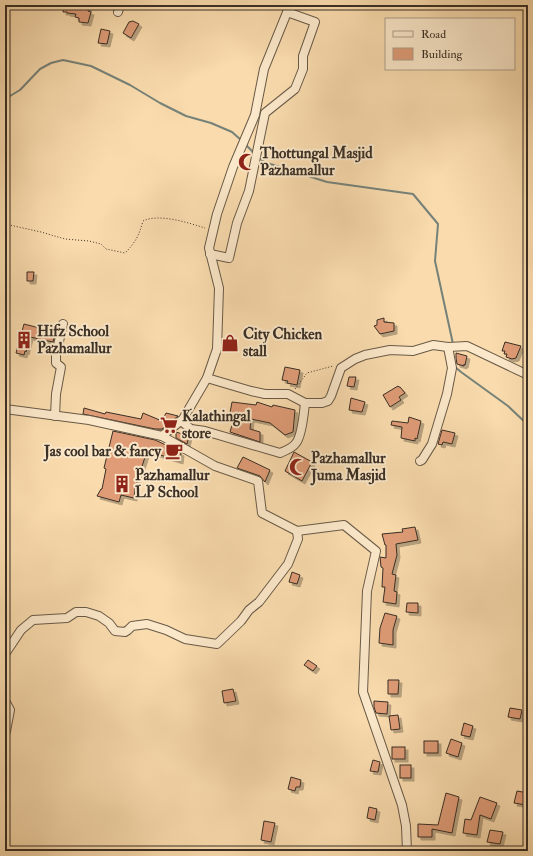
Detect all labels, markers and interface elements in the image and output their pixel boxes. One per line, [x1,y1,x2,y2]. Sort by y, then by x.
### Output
legend [385,18,515,70]
text: Road [421,27,446,42]
text: Building [421,47,464,62]
place label: Thottungal Masjid Pazhamallur [259,144,373,180]
mosque icon: Thottungal Masjid Pazhamallur [237,152,257,172]
place label: Hifz School Pazhamallur [37,322,112,358]
place label: City Chicken stall [243,325,322,361]
building icon: Hifz School Pazhamallur [14,330,34,350]
shop icon: City Chicken stall [220,333,240,353]
place label: Kalathingal store [182,407,251,443]
supermarket icon: Kalathingal store [159,415,179,435]
cafe icon: Jas cool bar & fancy [164,441,184,461]
place label: Jas cool bar & fancy [43,442,162,462]
place label: Pazhamallur Juma Masjid [310,449,387,486]
mosque icon: Pazhamallur Juma Masjid [288,457,308,477]
place label: Pazhamallur LP School [135,466,210,502]
building icon: Pazhamallur LP School [112,474,132,494]

